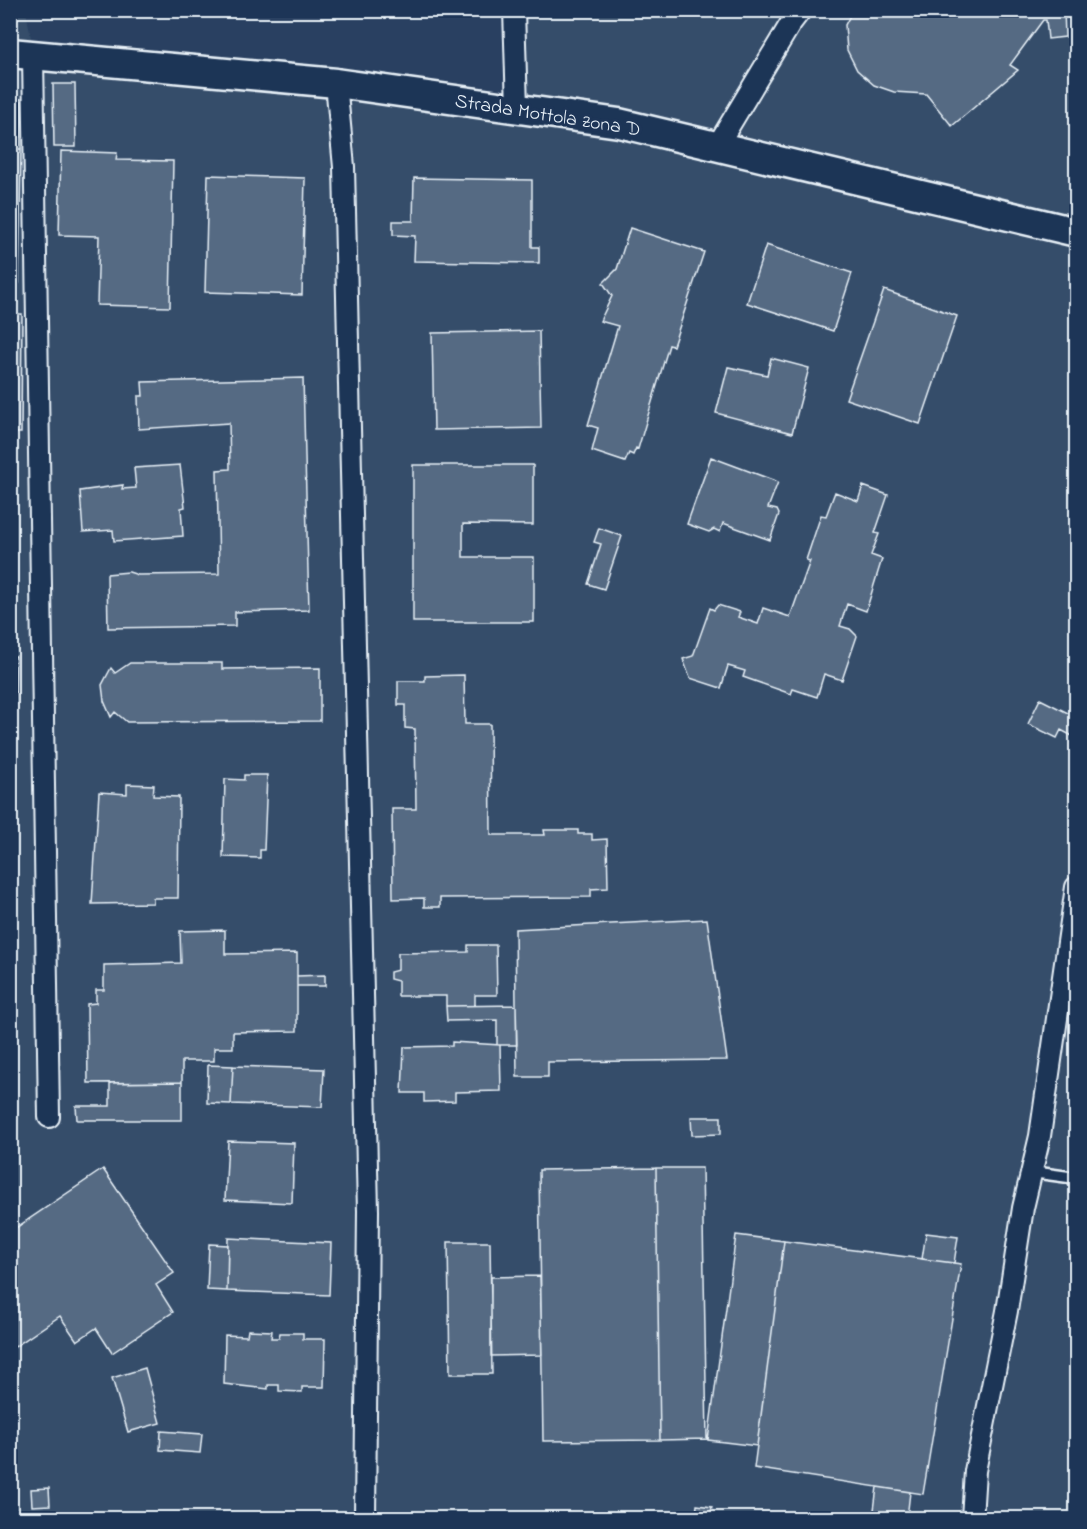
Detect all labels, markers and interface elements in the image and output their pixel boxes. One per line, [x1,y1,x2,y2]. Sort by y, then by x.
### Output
street label: Strada Mottola zona D [453,87,643,145]

